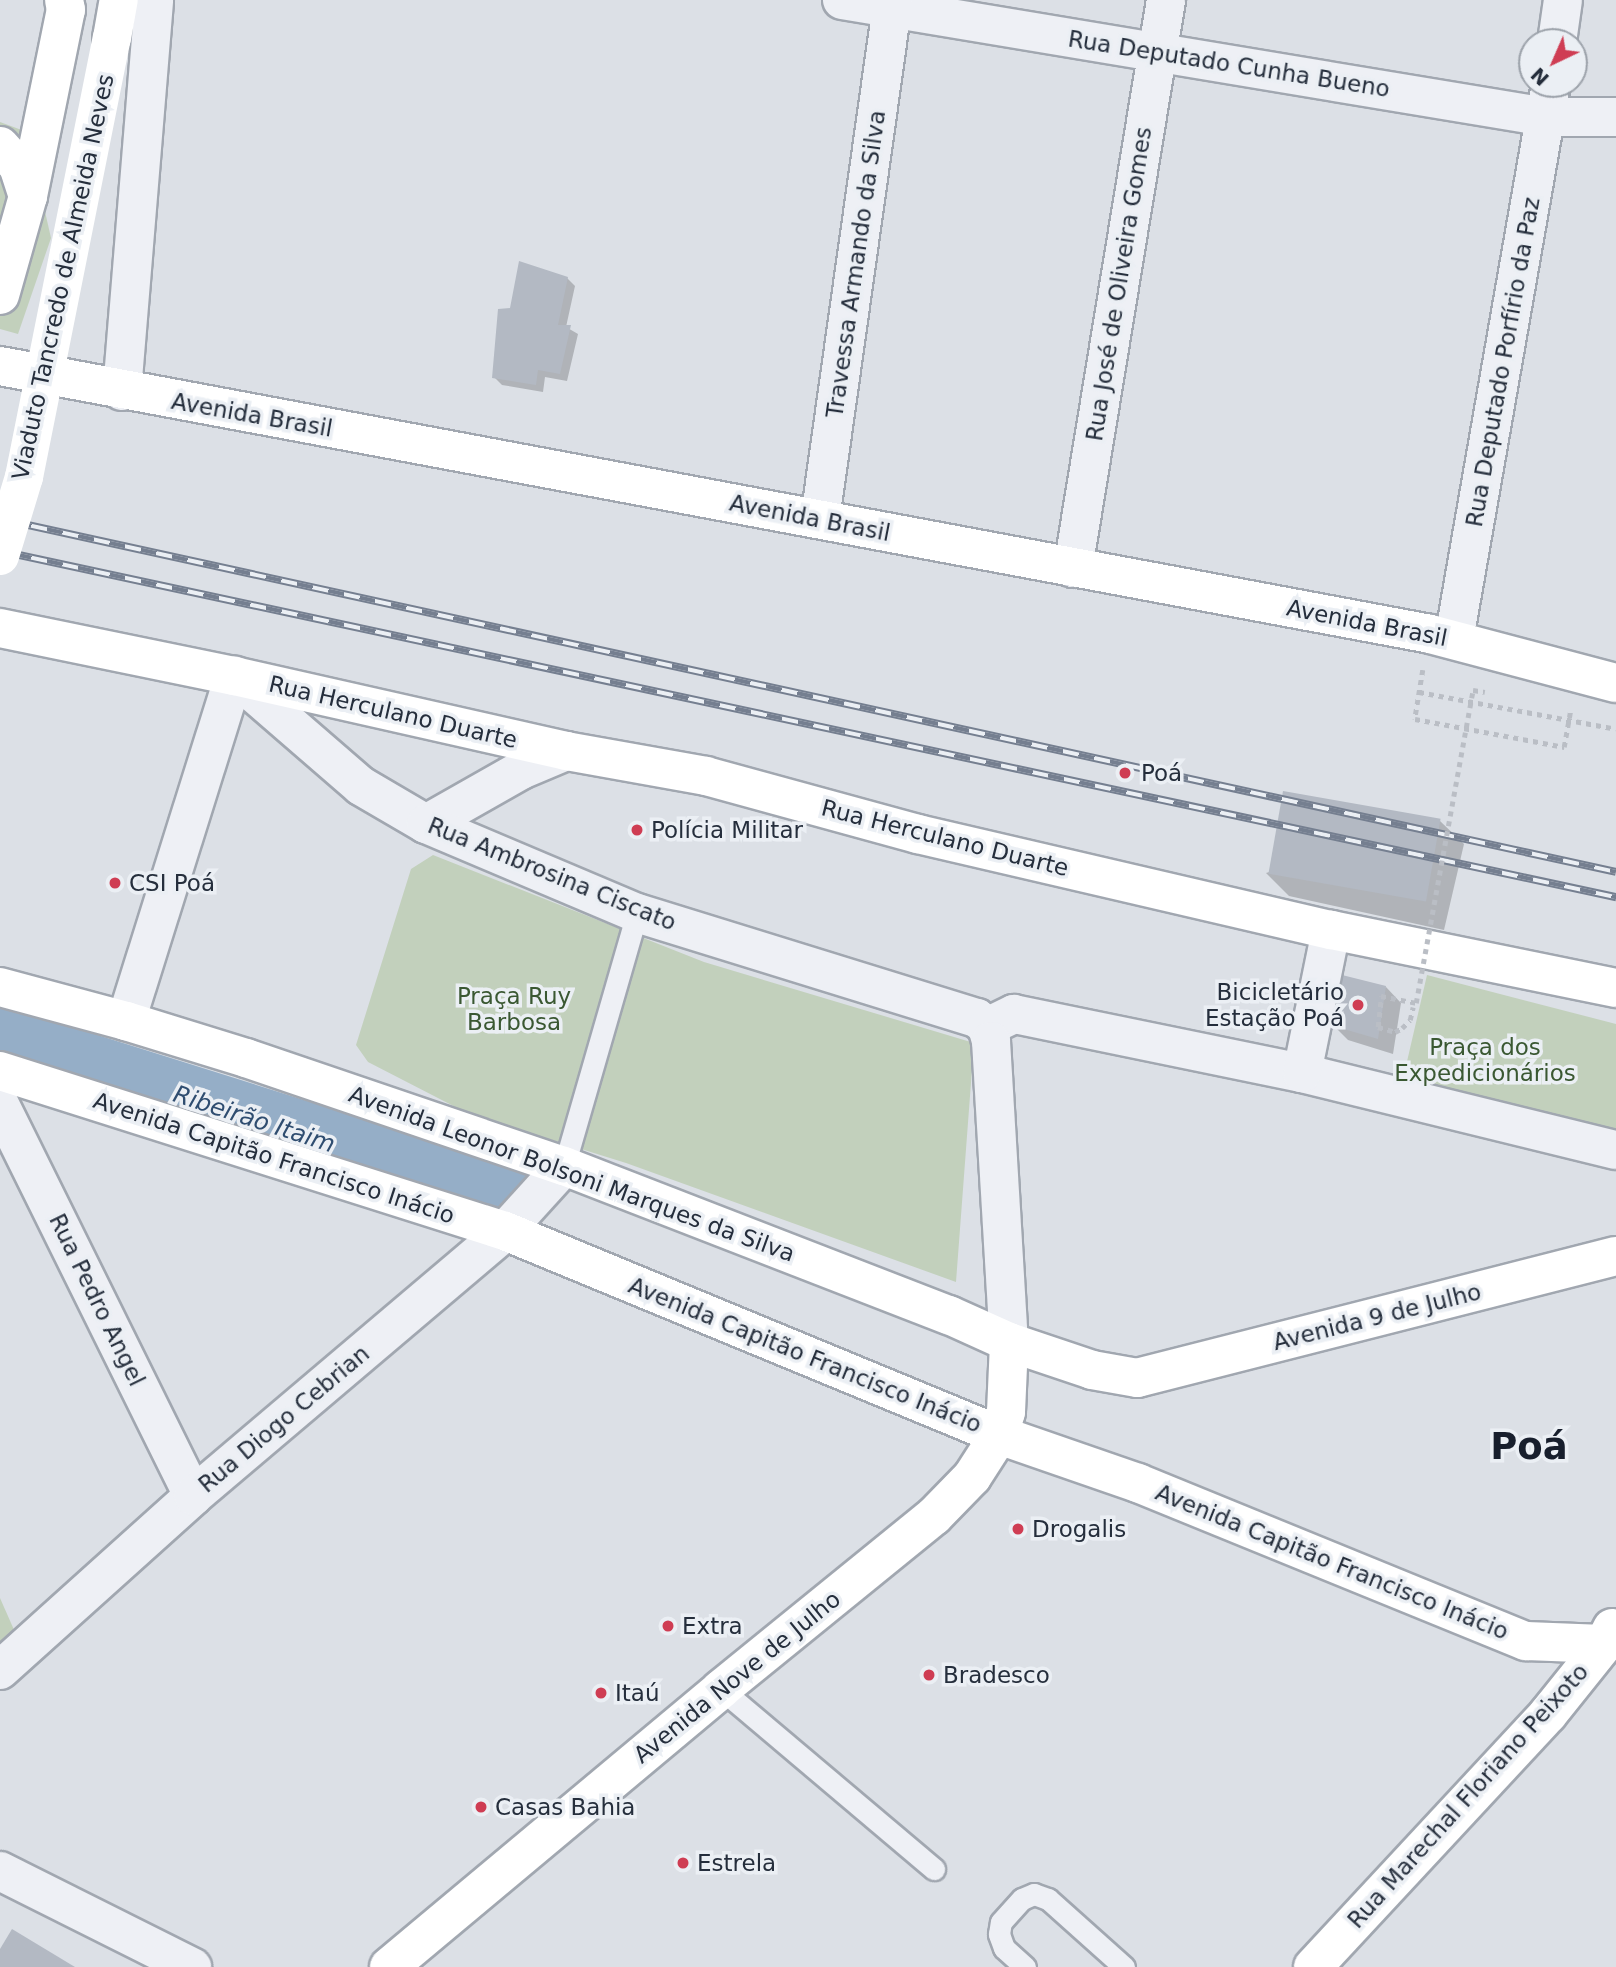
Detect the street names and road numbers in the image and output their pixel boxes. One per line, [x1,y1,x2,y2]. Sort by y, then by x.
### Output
street label: Rua Deputado Cunha Bueno [1066,25,1392,103]
street label: Viaduto Tancredo de Almeida Neves [6,72,120,482]
street label: Travessa Armando da Silva [821,108,891,420]
street label: Rua José de Oliveira Gomes [1081,125,1157,443]
street label: Rua Deputado Porfírio da Paz [1460,195,1546,529]
street label: Avenida Brasil [169,387,335,443]
street label: Avenida Brasil [727,489,893,547]
street label: Avenida Brasil [1284,594,1450,652]
street label: Rua Herculano Duarte [266,670,520,754]
street label: Rua Herculano Duarte [818,794,1072,882]
street label: Rua Ambrosina Ciscato [424,812,680,936]
street label: Avenida Leonor Bolsoni Marques da Silva [345,1080,799,1268]
street label: Avenida Capitão Francisco Inácio [90,1086,458,1230]
street label: Rua Pedro Angel [43,1209,151,1391]
street label: Avenida Capitão Francisco Inácio [625,1271,985,1439]
street label: Avenida 9 de Julho [1270,1278,1484,1356]
street label: Rua Diogo Cebrian [193,1340,375,1498]
street label: Avenida Capitão Francisco Inácio [1152,1478,1512,1646]
street label: Avenida Nove de Julho [628,1585,846,1769]
street label: Rua Marechal Floriano Peixoto [1342,1658,1594,1934]

